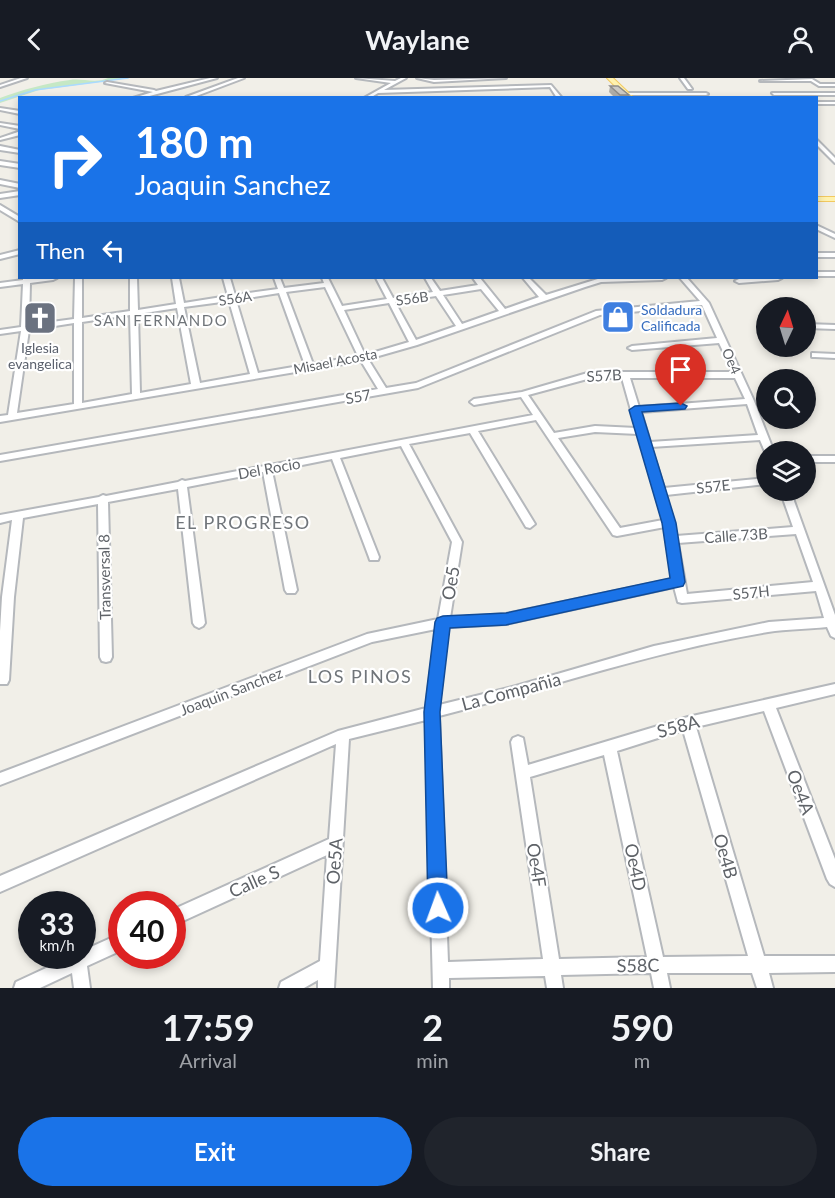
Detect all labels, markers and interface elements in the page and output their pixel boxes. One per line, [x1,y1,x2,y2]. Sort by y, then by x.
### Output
icon: back [18,23,51,56]
text: Waylane [365,23,470,56]
icon: person [784,23,817,56]
text: 180 m [135,117,253,167]
icon: right [36,120,114,198]
text: Joaquin Sanchez [135,168,331,201]
icon: left [97,234,130,267]
text: Then [36,237,85,264]
street label: S56A [217,287,253,309]
street label: S56B [395,287,429,309]
north arrow [756,297,816,357]
map controls [756,297,816,501]
shop icon: Soldadura Calificada [600,299,636,335]
church icon: Iglesia evangelica [22,300,58,336]
place label: Soldadura Calificada [641,301,702,334]
district label: SAN FERNANDO [94,311,228,329]
place label: Iglesia evangelica [8,339,72,372]
pin [655,344,706,406]
street label: Misael Acosta [292,345,378,377]
street label: Oe4 [719,345,745,377]
icon: arrive [664,353,697,386]
street label: S57B [586,365,622,385]
button: search [756,369,816,429]
street label: S57 [344,385,372,407]
button: layers [756,441,816,501]
street label: Del Rocio [236,454,302,482]
street label: S57E [695,475,731,497]
district label: EL PROGRESO [175,511,311,533]
street label: Calle 73B [704,524,768,546]
street label: Transversal 8 [94,534,114,620]
street label: Oe5 [436,564,464,602]
street label: S57H [732,581,770,603]
street label: Joaquin Sanchez [177,663,285,719]
district label: LOS PINOS [308,665,412,687]
street label: La Compañia [459,667,563,715]
street label: S58A [654,710,702,742]
street label: Oe4A [782,766,820,818]
street label: Oe4B [709,831,743,881]
street label: Oe5A [321,836,347,885]
street label: Oe4F [523,841,551,889]
street label: Oe4D [620,841,652,893]
street label: Calle S [225,860,283,902]
position arrow [406,876,470,940]
speed limit sign: 40 [108,891,186,969]
text: 33 [40,905,74,941]
text: km/h [39,936,75,954]
street label: S58C [616,954,660,976]
text: 17:59 [162,1005,255,1049]
text: 2 [422,1005,443,1049]
text: 590 [611,1005,673,1049]
text: Arrival [179,1048,237,1072]
text: min [416,1048,449,1072]
text: m [634,1048,650,1072]
button: Exit [18,1117,412,1186]
button: Share [424,1117,817,1186]

